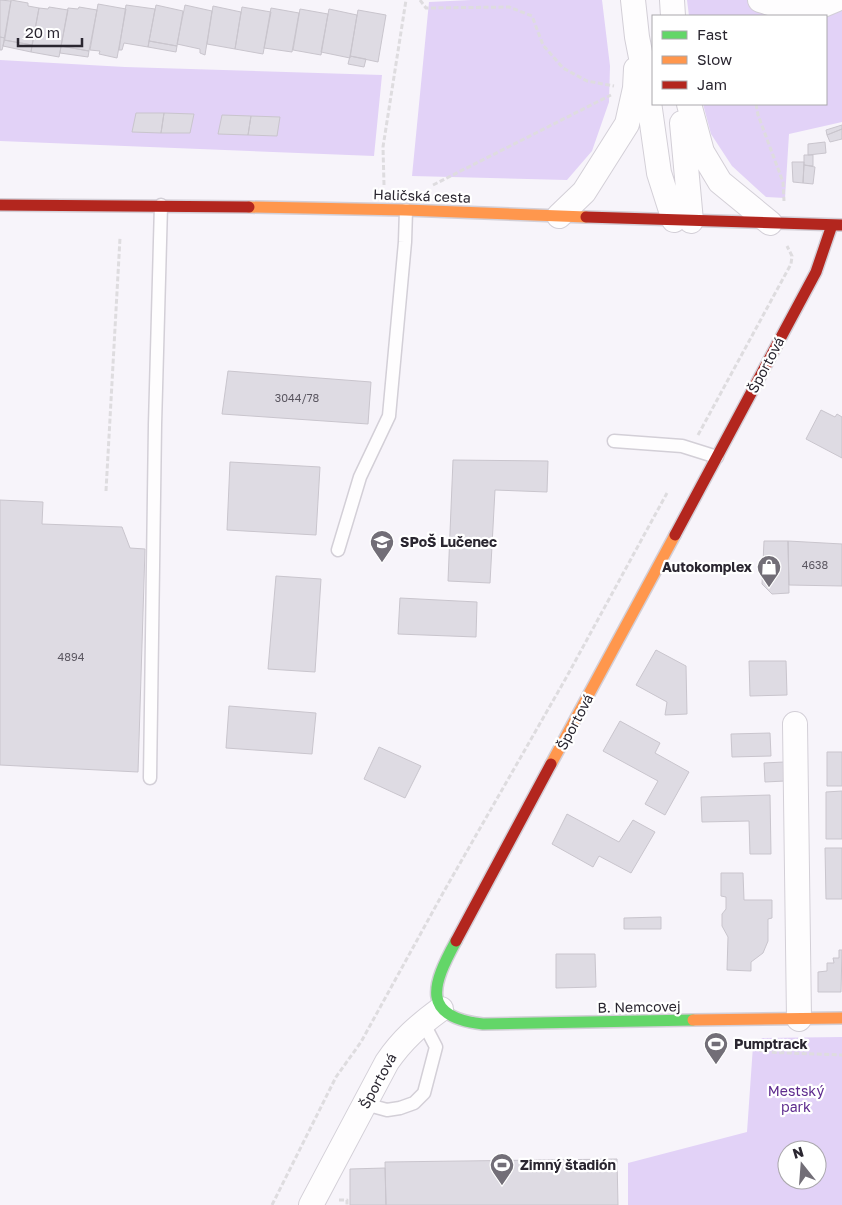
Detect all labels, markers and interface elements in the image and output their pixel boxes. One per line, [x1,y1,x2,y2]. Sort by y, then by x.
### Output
scale bar [18,15,81,47]
legend [652,15,827,105]
text: 20 m [25,23,60,41]
text: Fast [697,25,728,43]
text: Slow [697,50,732,68]
text: Jam [697,75,727,93]
street label: Haličská cesta [373,185,471,206]
street label: Športová [744,334,787,396]
house number: 3044/78 [275,391,320,404]
school or university icon: SPoŠ Lučenec [369,529,395,563]
place label: SPoŠ Lučenec [400,533,497,550]
shop icon: Autokomplex [756,554,782,588]
place label: Autokomplex [662,558,752,575]
house number: 4638 [802,558,829,571]
house number: 4894 [58,650,85,663]
street label: Športová [553,691,596,753]
street label: B. Nemcovej [597,997,681,1016]
sports icon: Pumptrack [703,1031,729,1065]
place label: Pumptrack [734,1035,808,1052]
street label: Športová [355,1050,400,1111]
park label: Mestský park [768,1082,824,1115]
north arrow [777,1140,827,1190]
text: N [790,1142,806,1162]
sports icon: Zimný štadión [489,1152,515,1186]
place label: Zimný štadión [520,1156,616,1173]

